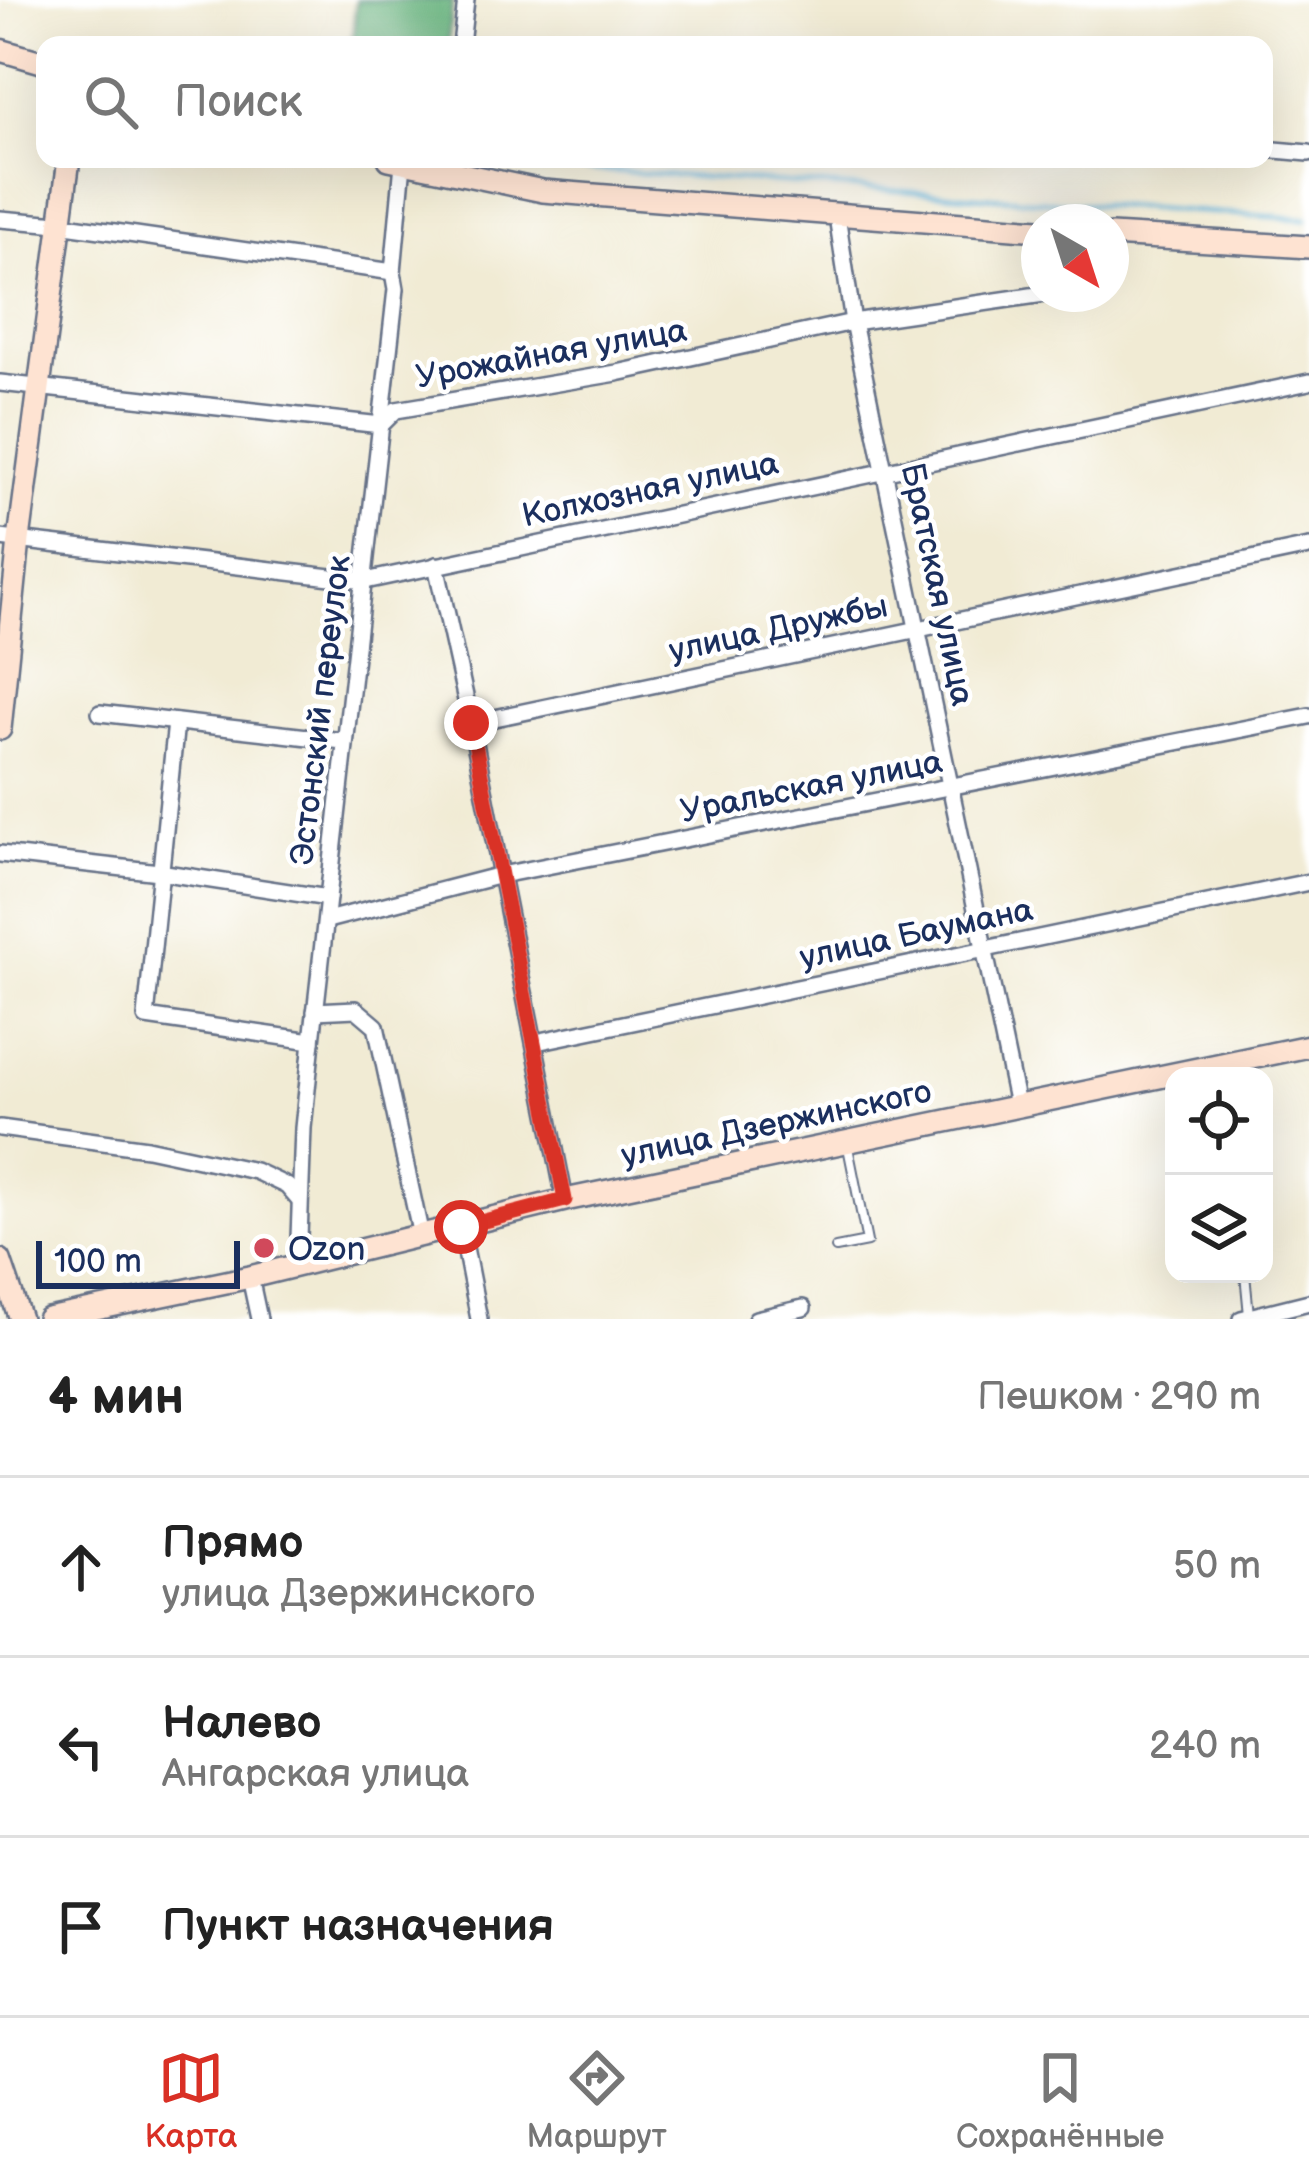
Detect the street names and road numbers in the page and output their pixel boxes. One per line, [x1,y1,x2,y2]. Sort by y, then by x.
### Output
street label: Урожайная улица [413,310,690,397]
street label: Колхозная улица [519,443,782,537]
street label: Братская улица [892,460,982,709]
street label: Эстонский переулок [282,552,360,868]
street label: улица Дружбы [666,586,891,672]
street label: Уральская улица [677,742,946,832]
street label: улица Баумана [796,890,1037,978]
street label: улица Дзержинского [618,1072,935,1176]

